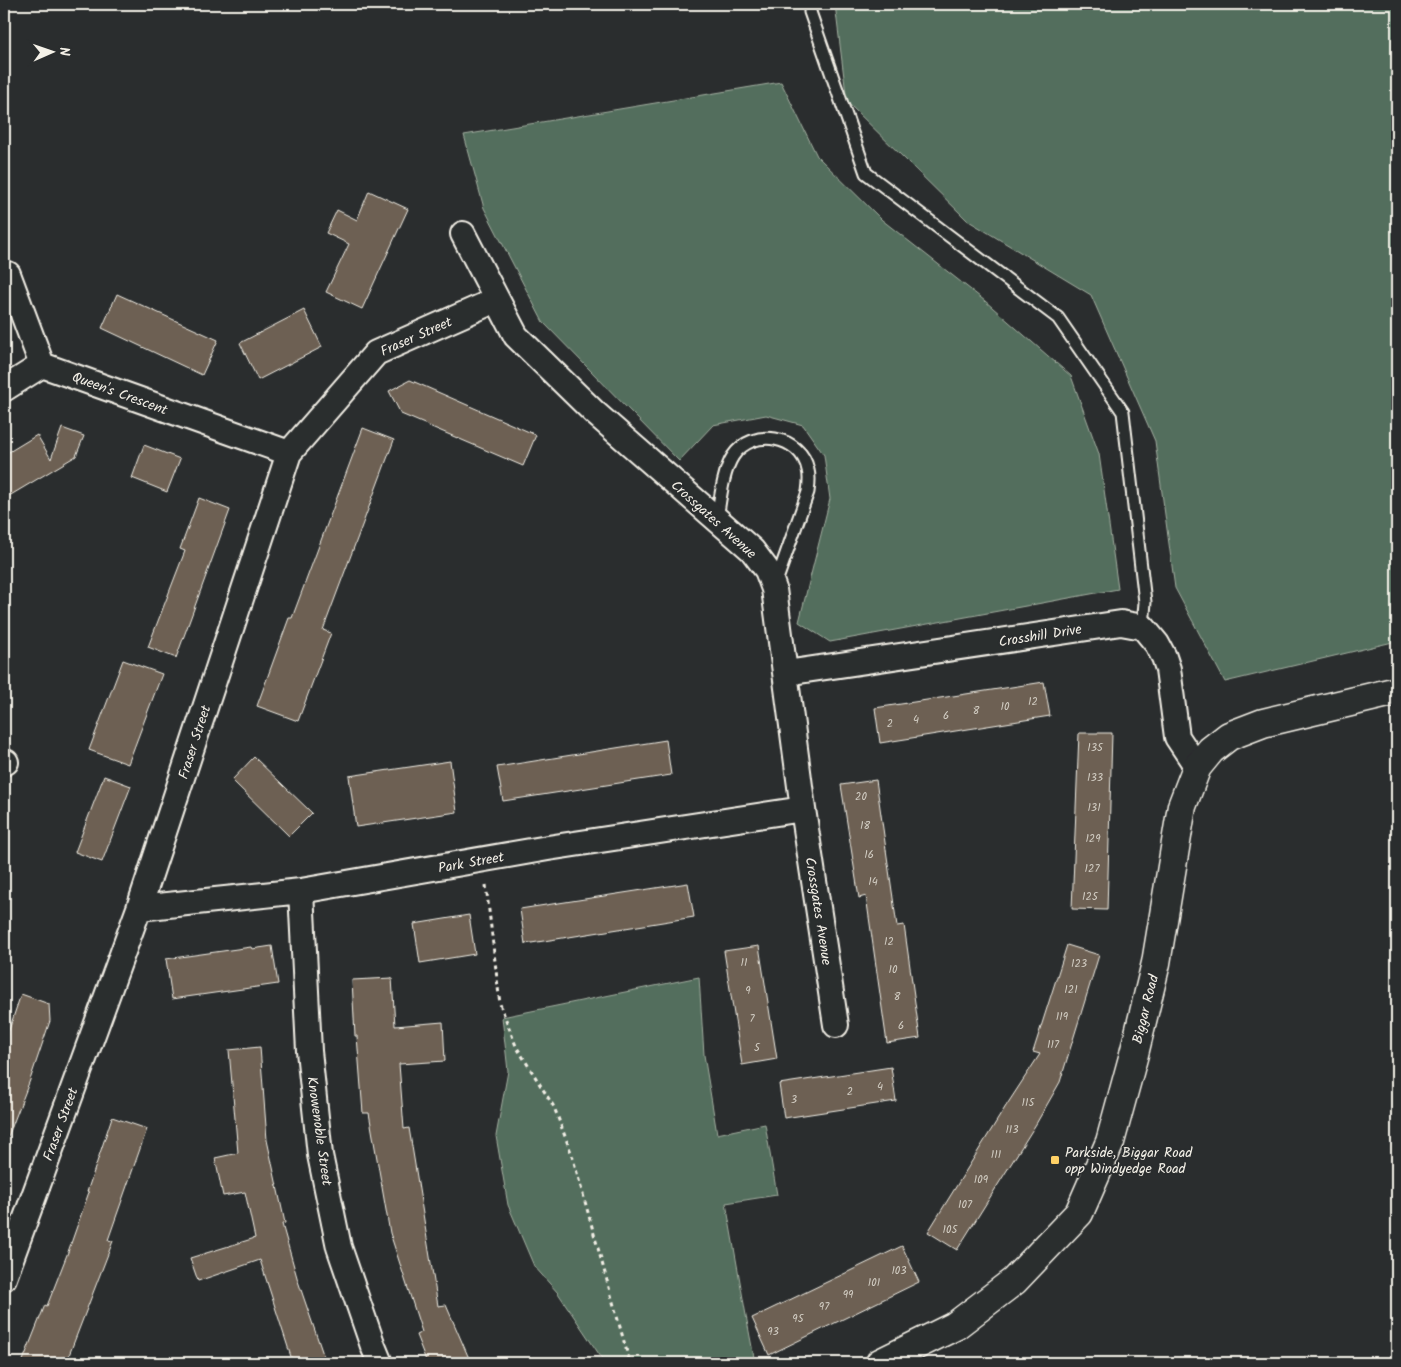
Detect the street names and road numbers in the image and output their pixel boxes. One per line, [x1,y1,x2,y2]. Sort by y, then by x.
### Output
street label: Fraser Street [377,311,456,363]
street label: Queen's Crescent [69,366,171,422]
street label: Crossgates Avenue [665,475,762,565]
street label: Crosshill Drive [997,618,1084,653]
street label: Fraser Street [173,702,217,782]
street label: Park Street [437,846,506,880]
street label: Crossgates Avenue [799,856,838,967]
street label: Biggar Road [1127,971,1165,1046]
street label: Knowenoble Street [300,1075,338,1188]
street label: Fraser Street [38,1084,85,1164]

